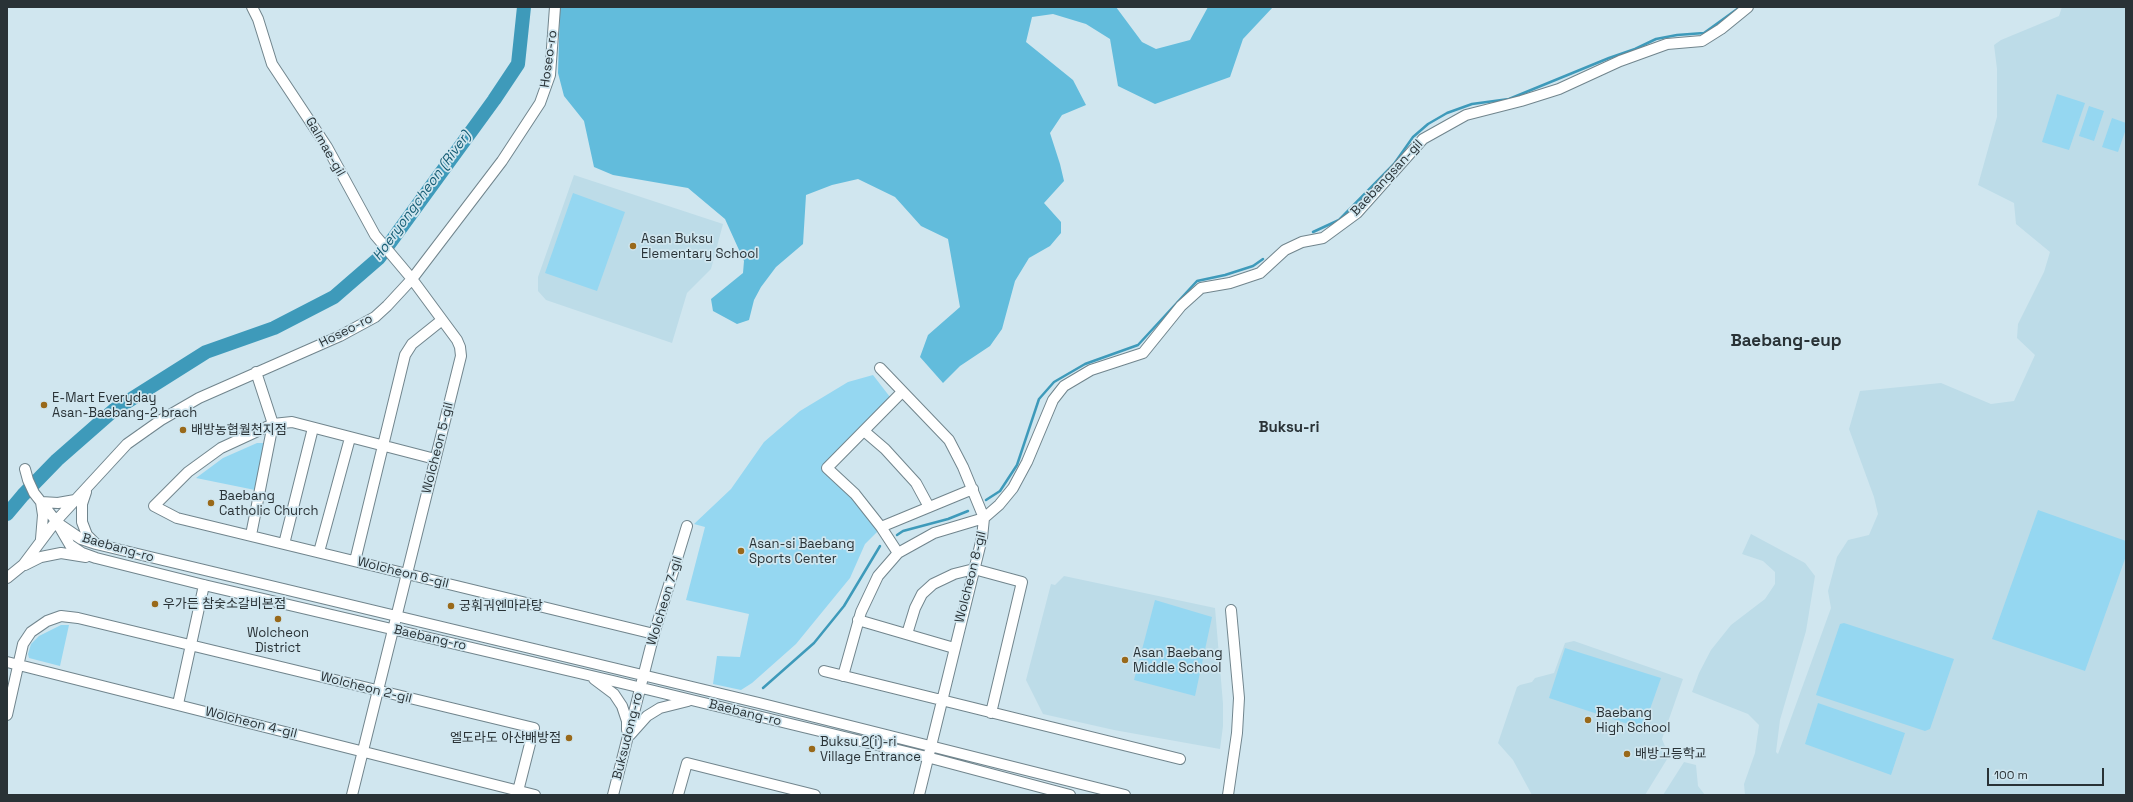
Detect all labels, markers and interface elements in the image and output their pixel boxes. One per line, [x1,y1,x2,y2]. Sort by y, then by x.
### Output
street label: Hoseo-ro [537,29,561,89]
street label: Galmae-gil [302,115,348,179]
water label: Hoeryongcheon (River) [369,128,475,264]
street label: Baebangsan-gil [1348,137,1426,219]
place label: Asan Buksu Elementary School [641,231,758,262]
marker: Asan Buksu Elementary School [628,241,638,251]
street label: Hoseo-ro [317,311,375,351]
district label: Baebang-eup [1730,331,1842,351]
place label: E-Mart Everyday Asan-Baebang-2 brach [52,390,197,421]
marker: E-Mart Everyday Asan-Baebang-2 brach [39,400,49,410]
street label: Wolcheon 5-gil [419,401,457,495]
district label: Buksu-ri [1259,419,1319,437]
place label: 배방농협월천지점 [191,422,287,438]
marker: 배방농협월천지점 [178,425,188,435]
place label: Baebang Catholic Church [219,488,318,519]
marker: Baebang Catholic Church [206,498,216,508]
street label: Baebang-ro [80,530,156,566]
street label: Wolcheon 8-gil [952,530,990,624]
place label: Asan-si Baebang Sports Center [749,536,854,567]
marker: Asan-si Baebang Sports Center [736,546,746,556]
street label: Wolcheon 6-gil [356,554,450,592]
street label: Wolcheon 7-gil [644,555,686,647]
place label: 우가든 참숯소갈비본점 [163,596,286,612]
place label: 궁훠궈엔마라탕 [459,598,543,614]
marker: 우가든 참숯소갈비본점 [150,599,160,609]
marker: 궁훠궈엔마라탕 [446,601,456,611]
marker: Wolcheon District [273,614,283,624]
street label: Baebang-ro [392,622,468,654]
place label: Wolcheon District [247,625,309,656]
place label: Asan Baebang Middle School [1133,645,1223,676]
marker: Asan Baebang Middle School [1120,655,1130,665]
street label: Wolcheon 2-gil [319,669,413,707]
street label: Buksudong-ro [610,691,646,781]
street label: Baebang-ro [707,696,783,730]
street label: Wolcheon 4-gil [204,704,298,742]
place label: Baebang High School [1596,705,1670,736]
marker: Baebang High School [1583,715,1593,725]
place label: 엘도라도 아산배방점 [450,730,561,746]
marker: 엘도라도 아산배방점 [564,733,574,743]
place label: Buksu 2(i)-ri Village Entrance [820,734,921,765]
marker: Buksu 2(i)-ri Village Entrance [807,744,817,754]
place label: 배방고등학교 [1635,746,1707,762]
marker: 배방고등학교 [1622,749,1632,759]
scale bar [1989,760,2106,786]
text: 100 m [1994,767,2028,783]

